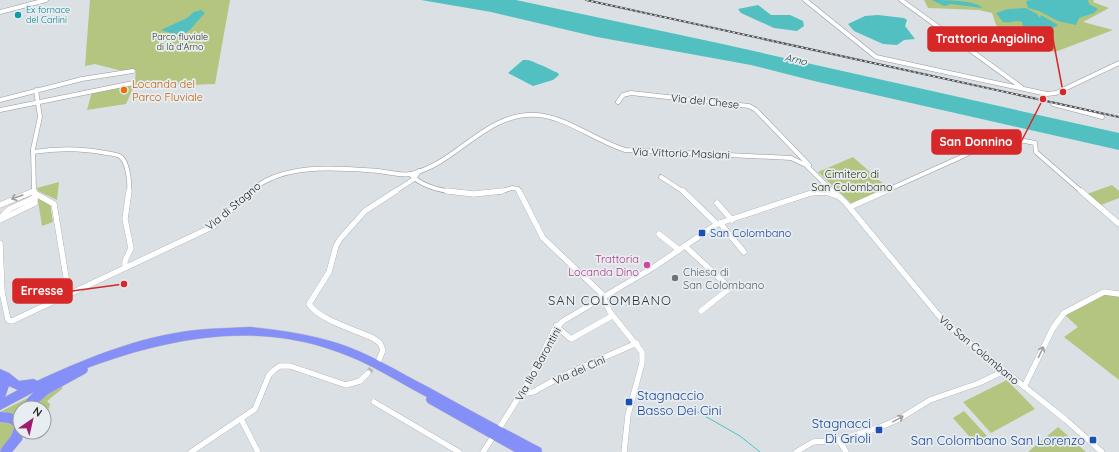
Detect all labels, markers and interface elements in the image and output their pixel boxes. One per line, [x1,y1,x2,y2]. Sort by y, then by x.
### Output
place label: Ex fornace del Carlini [26,4,70,25]
marker: Ex fornace del Carlini [13,10,23,20]
callout: Trattoria Angiolino [928,27,1053,51]
park label: Parco fluviale di là d'Arno [152,31,208,52]
text: Trattoria Angiolino [935,31,1045,46]
water label: Arno [784,51,809,69]
place label: Locanda del Parco Fluviale [132,77,203,104]
marker: Locanda del Parco Fluviale [119,85,129,95]
street label: Via del Chese [670,90,740,112]
callout: San Donnino [932,130,1021,154]
text: San Donnino [939,134,1013,149]
street label: Via Vittorio Masiani [632,144,730,162]
park label: Cimitero di San Colombano [811,167,893,194]
street label: Via di Stagno [203,179,264,233]
one-way arrow [10,194,23,201]
place label: San Colombano [710,226,792,240]
marker: San Colombano [697,228,707,238]
place label: Trattoria Locanda Dino [568,252,639,279]
marker: Trattoria Locanda Dino [642,260,652,270]
place label: Chiesa di San Colombano [683,265,765,292]
marker: Chiesa di San Colombano [670,273,680,283]
callout: Erresse [13,279,72,303]
text: Erresse [21,283,63,298]
district label: SAN COLOMBANO [548,292,672,308]
street label: Via San Colombano [936,312,1022,388]
street label: Via Ilio Barontini [512,325,564,403]
one-way arrow [1038,346,1045,358]
street label: Via dei Cini [551,352,607,388]
place label: Stagnaccio Basso Dei Cini [637,387,722,418]
marker: Stagnaccio Basso Dei Cini [624,397,634,407]
north arrow [12,400,52,440]
text: N [30,404,45,420]
one-way arrow [892,414,904,422]
place label: Stagnacci Di Grioli [812,415,871,446]
marker: Stagnacci Di Grioli [874,425,884,435]
place label: San Colombano San Lorenzo [911,432,1085,448]
marker: San Colombano San Lorenzo [1088,435,1098,445]

